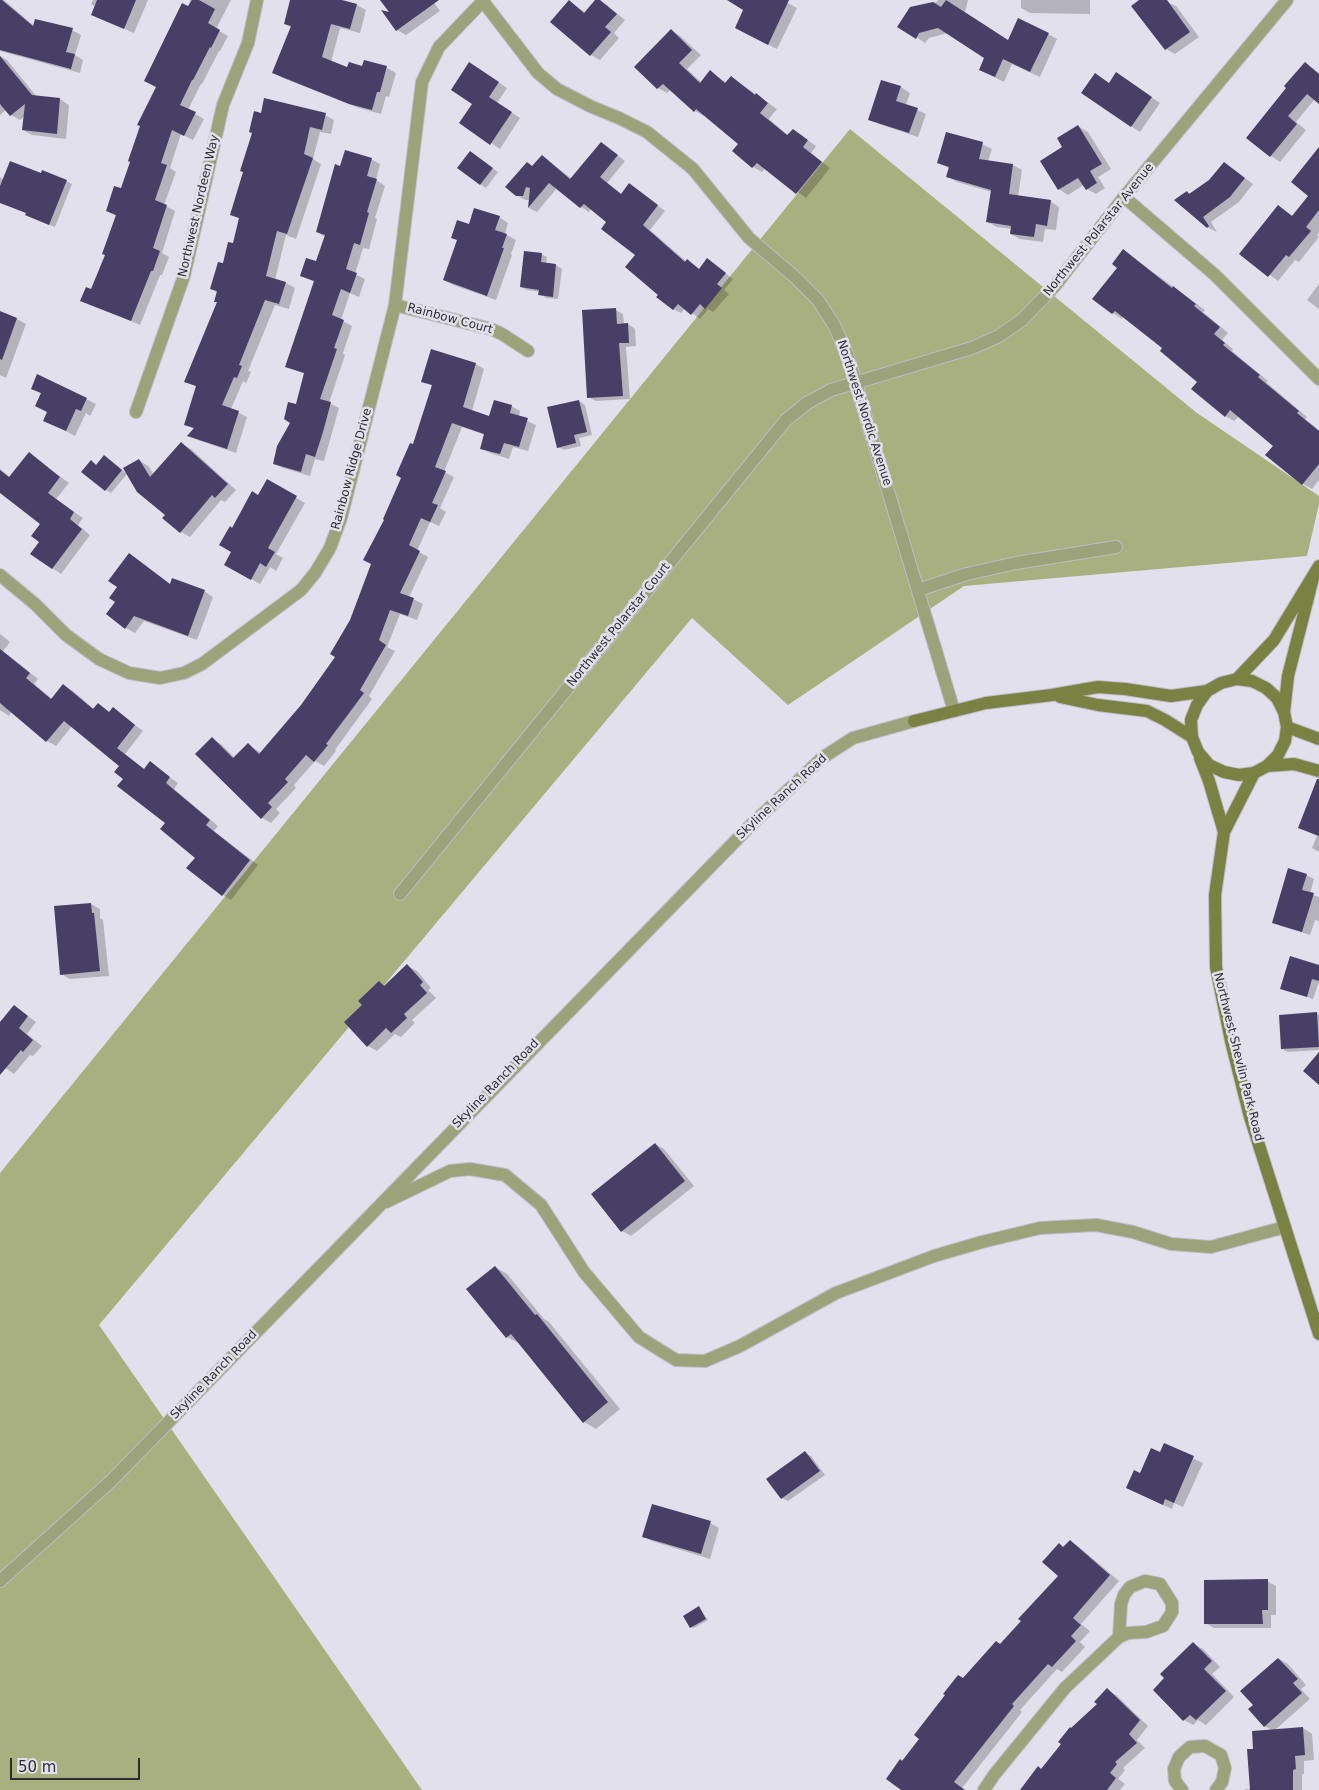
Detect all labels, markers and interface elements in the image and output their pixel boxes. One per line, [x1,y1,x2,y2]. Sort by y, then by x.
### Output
street label: Northwest Nordeen Way [176,133,222,279]
street label: Northwest Polarstar Avenue [1041,161,1157,299]
street label: Rainbow Court [406,301,494,337]
street label: Northwest Nordic Avenue [834,338,894,488]
street label: Rainbow Ridge Drive [329,407,375,531]
street label: Northwest Polarstar Court [565,560,673,690]
street label: Skyline Ranch Road [734,752,830,842]
street label: Northwest Shevlin Park Road [1210,971,1266,1143]
street label: Skyline Ranch Road [450,1037,542,1131]
street label: Skyline Ranch Road [168,1328,260,1422]
scale bar [12,1748,142,1780]
text: 50 m [18,1758,56,1776]

